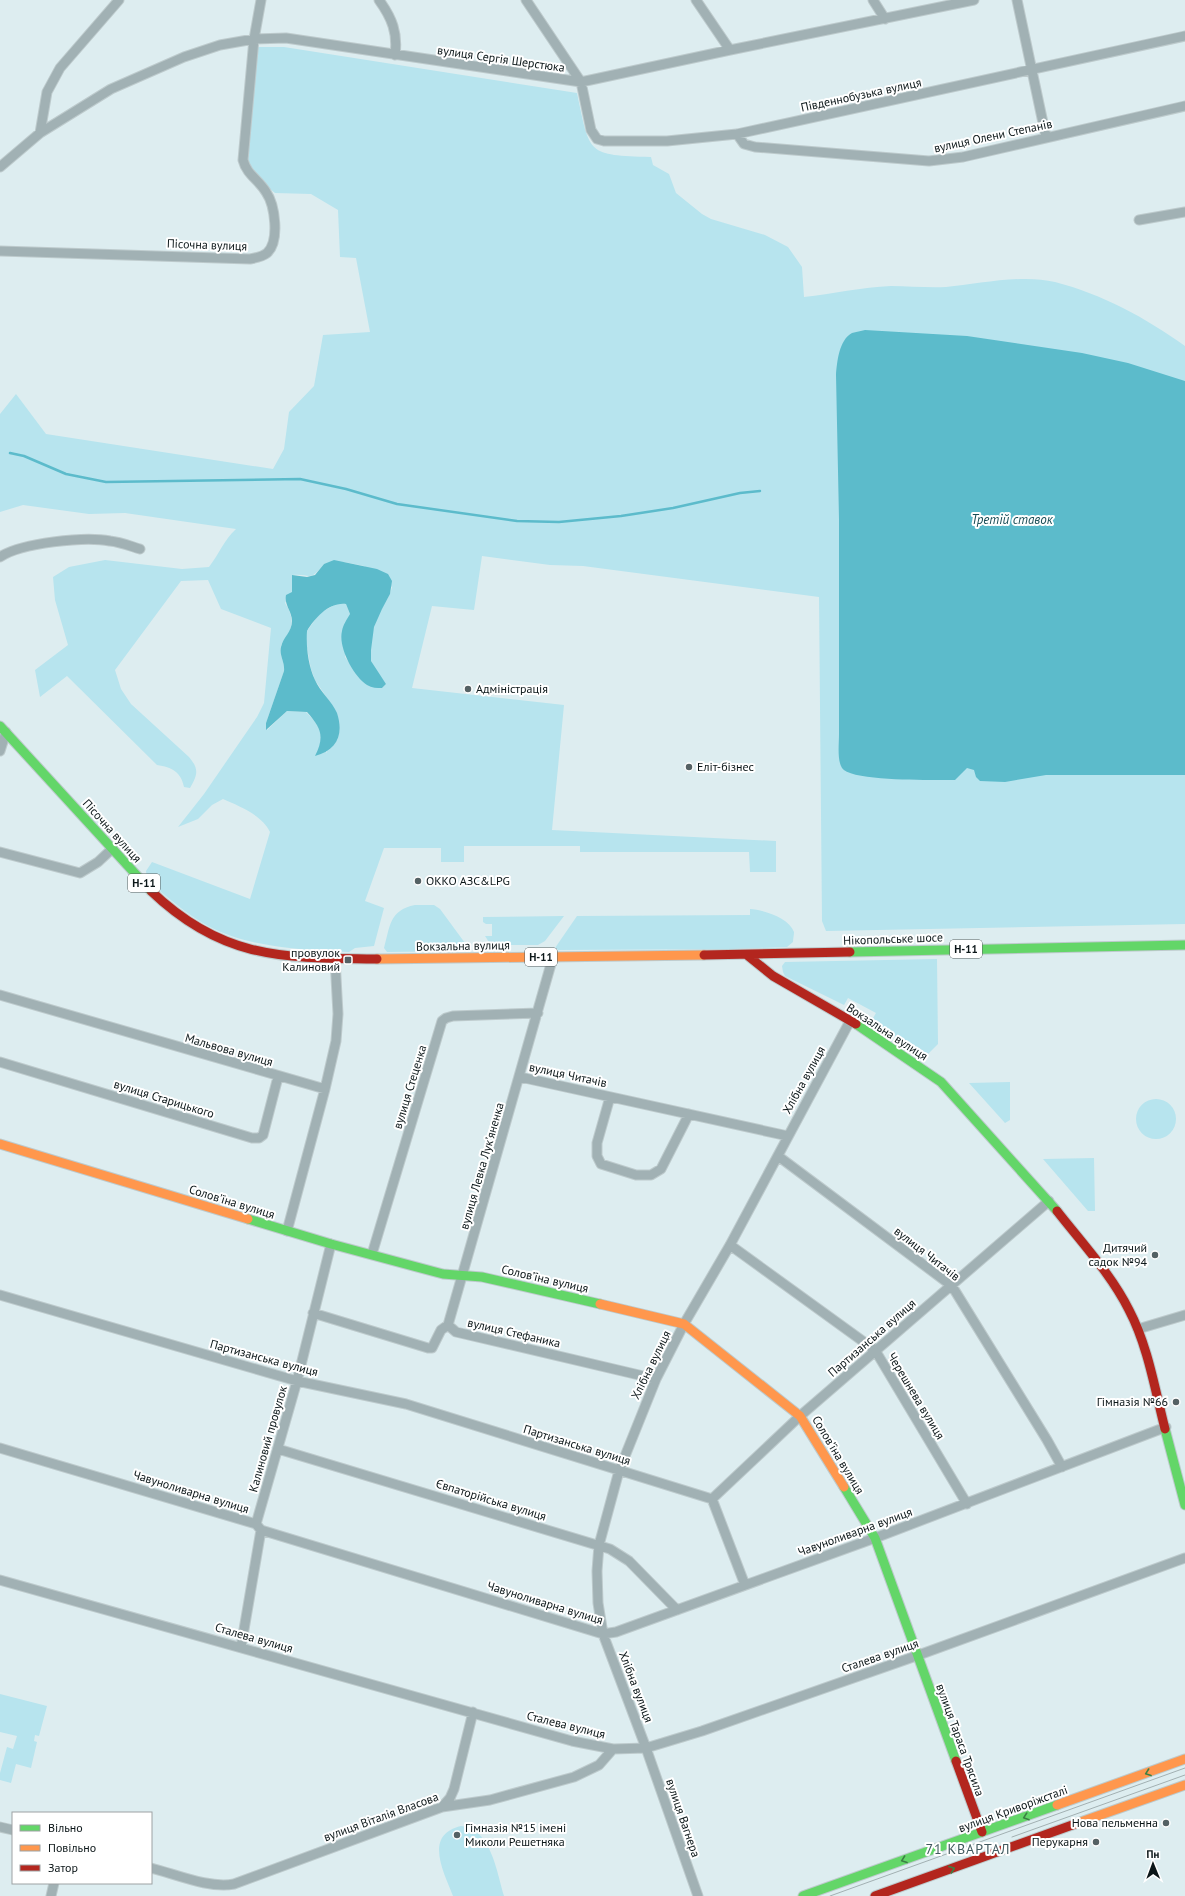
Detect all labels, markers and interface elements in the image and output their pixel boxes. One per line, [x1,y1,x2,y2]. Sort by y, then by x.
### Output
street label: вулиця Сергія Шерстюка [436,42,566,75]
street label: Південнобузька вулиця [799,74,923,115]
street label: вулиця Олени Степанів [932,116,1053,155]
street label: Пісочна вулиця [167,236,248,253]
water label: Третій ставок [971,511,1054,528]
place label: Адміністрація [476,681,548,696]
marker: Адміністрація [463,684,473,694]
place label: Еліт-бізнес [697,759,755,774]
marker: Еліт-бізнес [684,762,694,772]
street label: Пісочна вулиця [80,796,145,866]
place label: ОККО АЗС&LPG [426,873,510,888]
road number: Н-11 [128,874,160,892]
marker: ОККО АЗС&LPG [413,876,423,886]
street label: Нікопольське шосе [843,929,943,948]
street label: Вокзальна вулиця [416,937,510,954]
road number: Н-11 [950,940,982,958]
place label: провулок Калиновий [282,945,340,974]
road number: Н-11 [525,948,557,966]
marker: провулок Калиновий [343,955,353,965]
street label: Вокзальна вулиця [844,1000,931,1063]
street label: Мальвова вулиця [183,1030,275,1069]
street label: вулиця Стеценка [390,1043,429,1131]
street label: Хлібна вулиця [779,1043,828,1116]
street label: вулиця Читачів [528,1059,608,1090]
street label: вулиця Старицького [112,1076,216,1121]
street label: вулиця Левка Лукʼяненка [456,1101,507,1231]
street label: Соловʼїна вулиця [187,1181,277,1222]
street label: вулиця Читачів [892,1223,963,1284]
place label: Дитячий садок №94 [1088,1240,1147,1269]
marker: Дитячий садок №94 [1150,1250,1160,1260]
street label: Соловʼїна вулиця [500,1261,590,1296]
street label: Партизанська вулиця [825,1295,919,1380]
street label: вулиця Стефаника [466,1315,562,1351]
street label: Хлібна вулиця [627,1328,674,1402]
street label: Партизанська вулиця [208,1336,320,1379]
street label: Черешнева вулиця [885,1350,948,1442]
street label: Калиновий провулок [245,1384,290,1494]
place label: Гімназія №66 [1097,1394,1168,1409]
marker: Гімназія №66 [1171,1397,1181,1407]
street label: Соловʼїна вулиця [809,1413,868,1497]
street label: Партизанська вулиця [522,1421,633,1468]
street label: Чавуноливарна вулиця [131,1467,251,1516]
street label: Євпаторійська вулиця [434,1476,548,1523]
street label: Чавуноливарна вулиця [796,1504,914,1559]
street label: Чавуноливарна вулиця [485,1578,605,1627]
street label: Сталева вулиця [213,1619,295,1656]
street label: Сталева вулиця [839,1635,920,1676]
street label: Хлібна вулиця [616,1649,657,1724]
street label: вулиця Тараса Трясила [933,1682,988,1798]
street label: Сталева вулиця [525,1708,607,1742]
one-way arrow [1145,1768,1152,1776]
street label: вулиця Вагнера [663,1777,704,1859]
street label: вулиця Криворіжсталі [956,1782,1069,1835]
street label: вулиця Віталія Власова [321,1789,440,1844]
legend [12,1812,152,1884]
one-way arrow [1023,1812,1030,1820]
place label: Нова пельменна [1072,1815,1158,1830]
marker: Нова пельменна [1161,1818,1171,1828]
text: Вільно [48,1820,83,1835]
place label: Гімназія №15 імені Миколи Решетняка [465,1820,566,1849]
marker: Гімназія №15 імені Миколи Решетняка [452,1830,462,1840]
place label: Перукарня [1032,1834,1088,1849]
marker: Перукарня [1091,1837,1101,1847]
text: Повільно [48,1840,96,1855]
district label: 71 КВАРТАЛ [925,1840,1011,1858]
north arrow [1133,1844,1173,1884]
text: Пн [1146,1847,1160,1861]
one-way arrow [900,1856,907,1864]
text: Затор [48,1860,78,1875]
one-way arrow [948,1865,955,1873]

